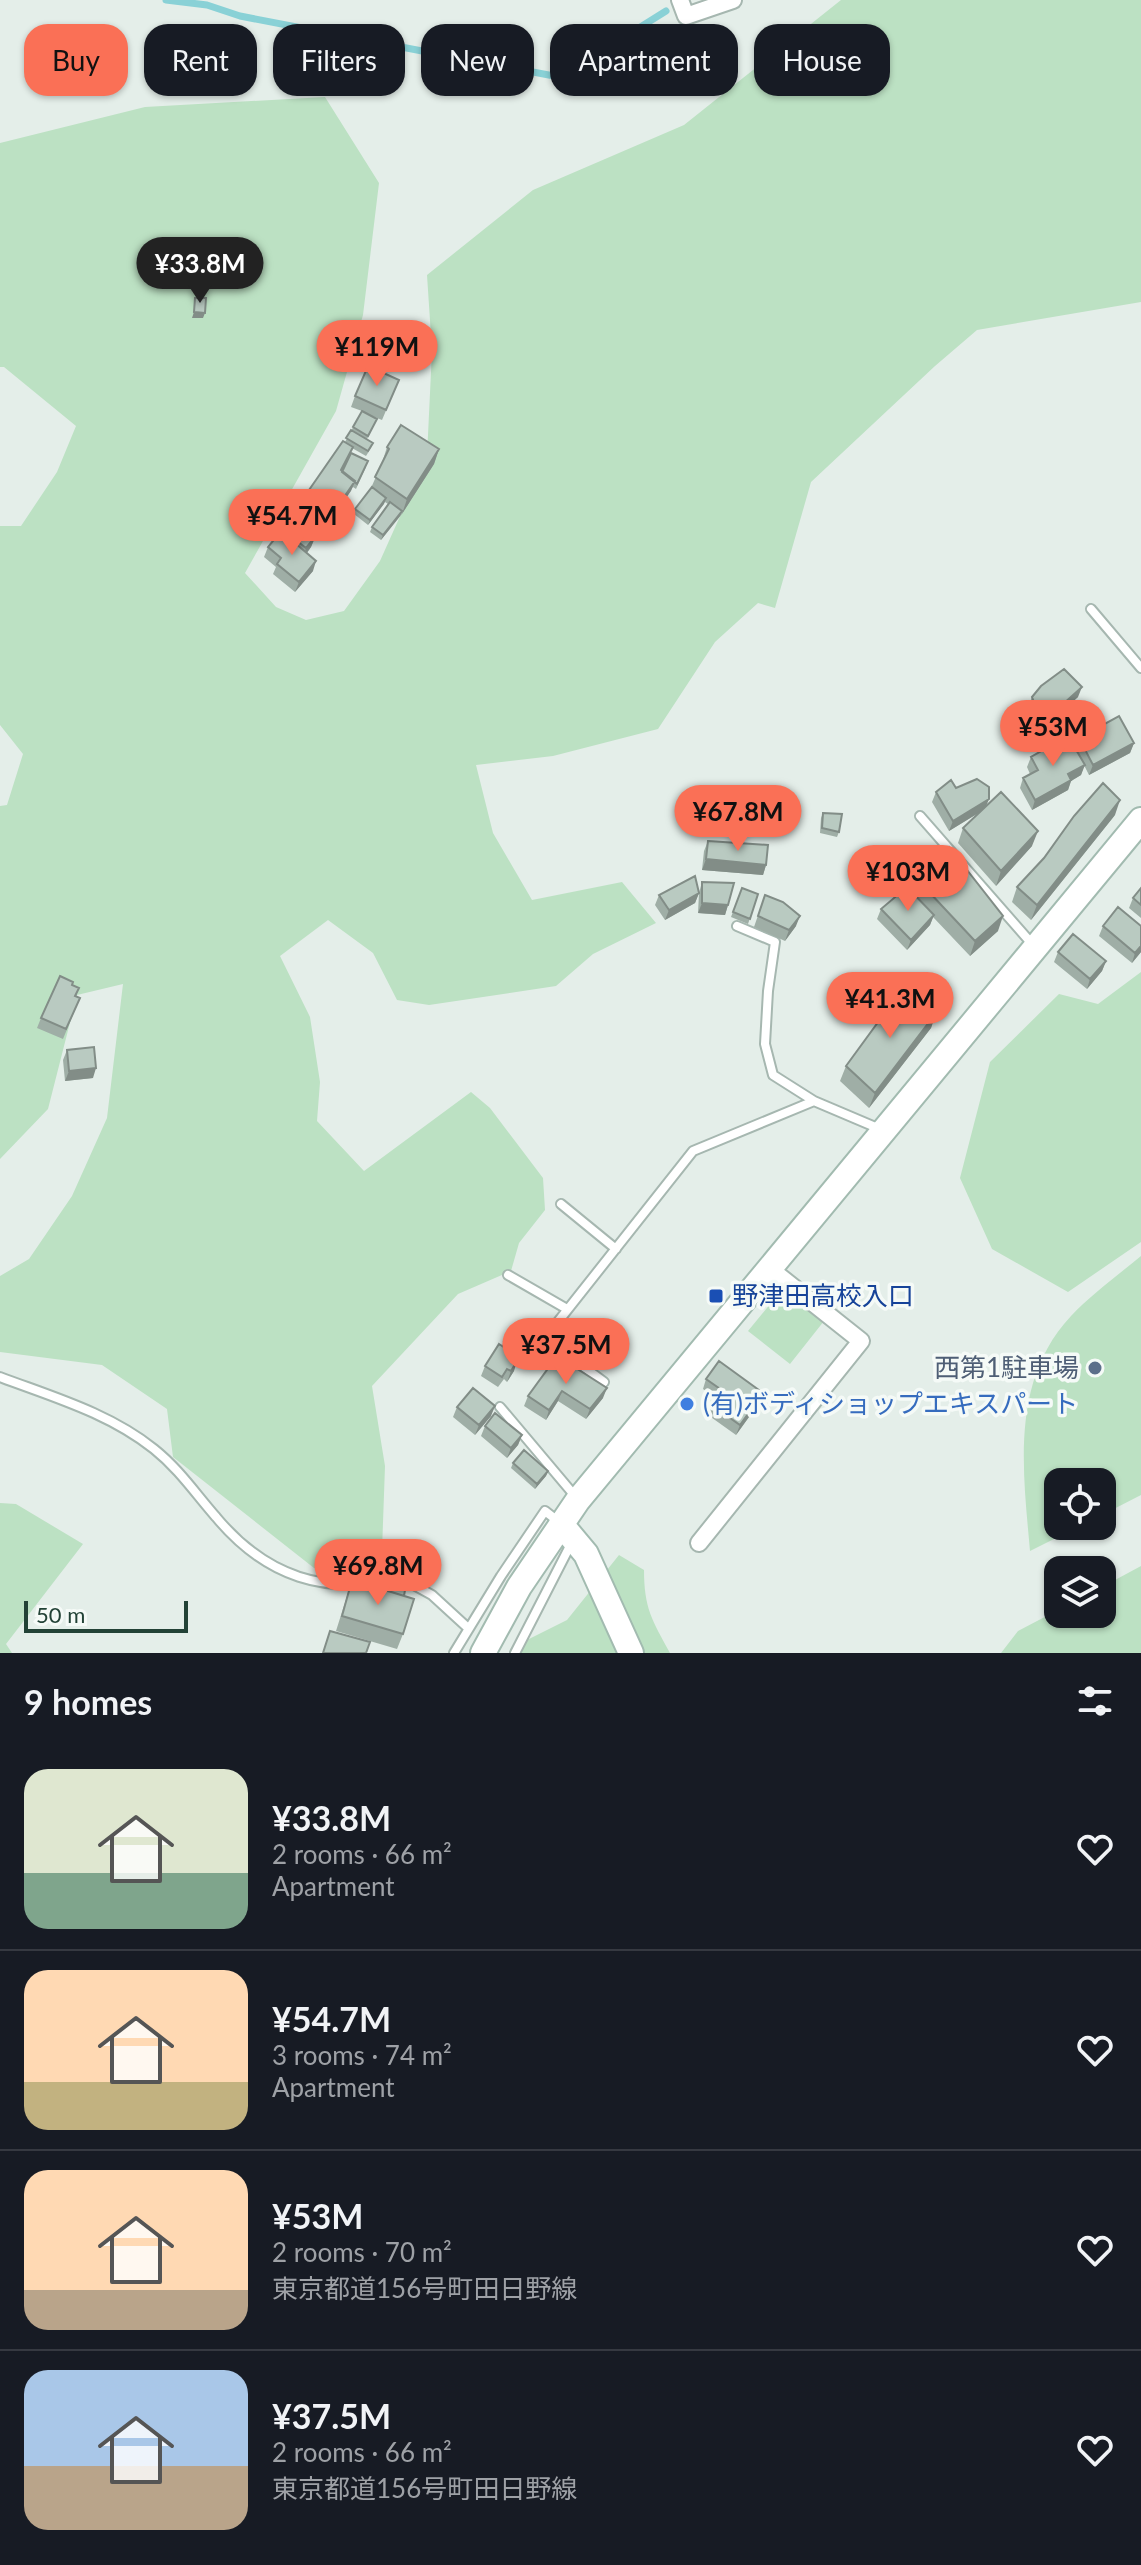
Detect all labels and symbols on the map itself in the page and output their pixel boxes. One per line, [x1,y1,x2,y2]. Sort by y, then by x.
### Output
pin: ¥33.8M [135,237,265,305]
pin: ¥119M [321,320,433,388]
pin: ¥54.7M [227,489,357,557]
pin: ¥53M [1006,700,1100,768]
pin: ¥67.8M [673,785,803,853]
pin: ¥103M [852,845,964,913]
pin: ¥41.3M [825,972,955,1040]
place label: 野津田高校入口 [732,1279,914,1311]
marker: 野津田高校入口 [707,1287,725,1305]
pin: ¥37.5M [501,1318,631,1386]
place label: 西第1駐車場 [934,1351,1079,1383]
marker: 西第1駐車場 [1086,1359,1104,1377]
place label: (有)ボディショップエキスパート [703,1387,1078,1419]
marker: (有)ボディショップエキスパート [678,1395,696,1413]
pin: ¥69.8M [313,1539,443,1607]
scale bar [24,1597,188,1633]

